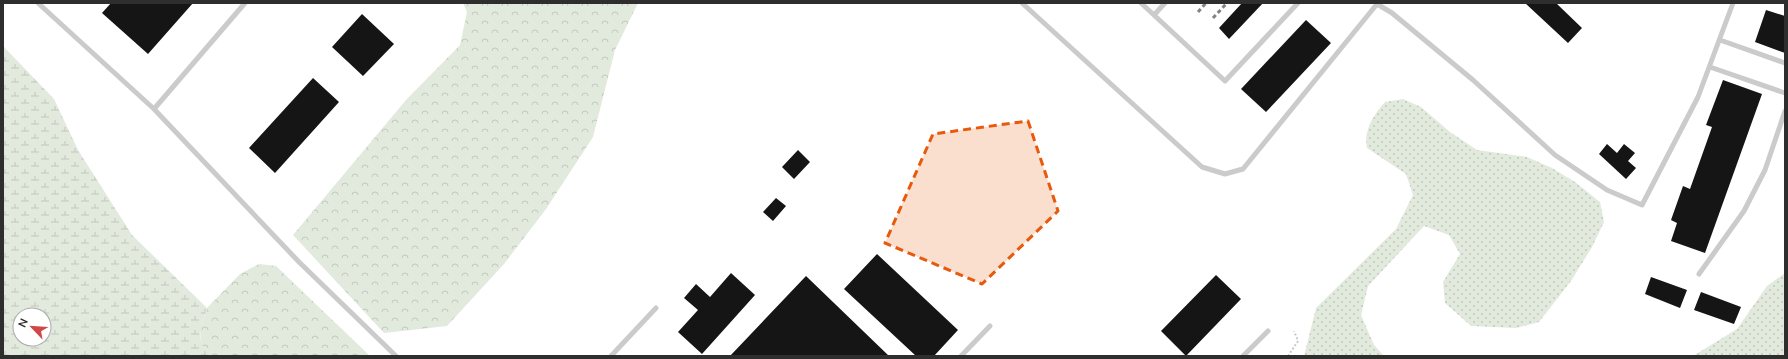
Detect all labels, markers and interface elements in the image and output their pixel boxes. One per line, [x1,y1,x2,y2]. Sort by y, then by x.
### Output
north arrow [12,307,52,347]
text: N [15,316,32,330]

